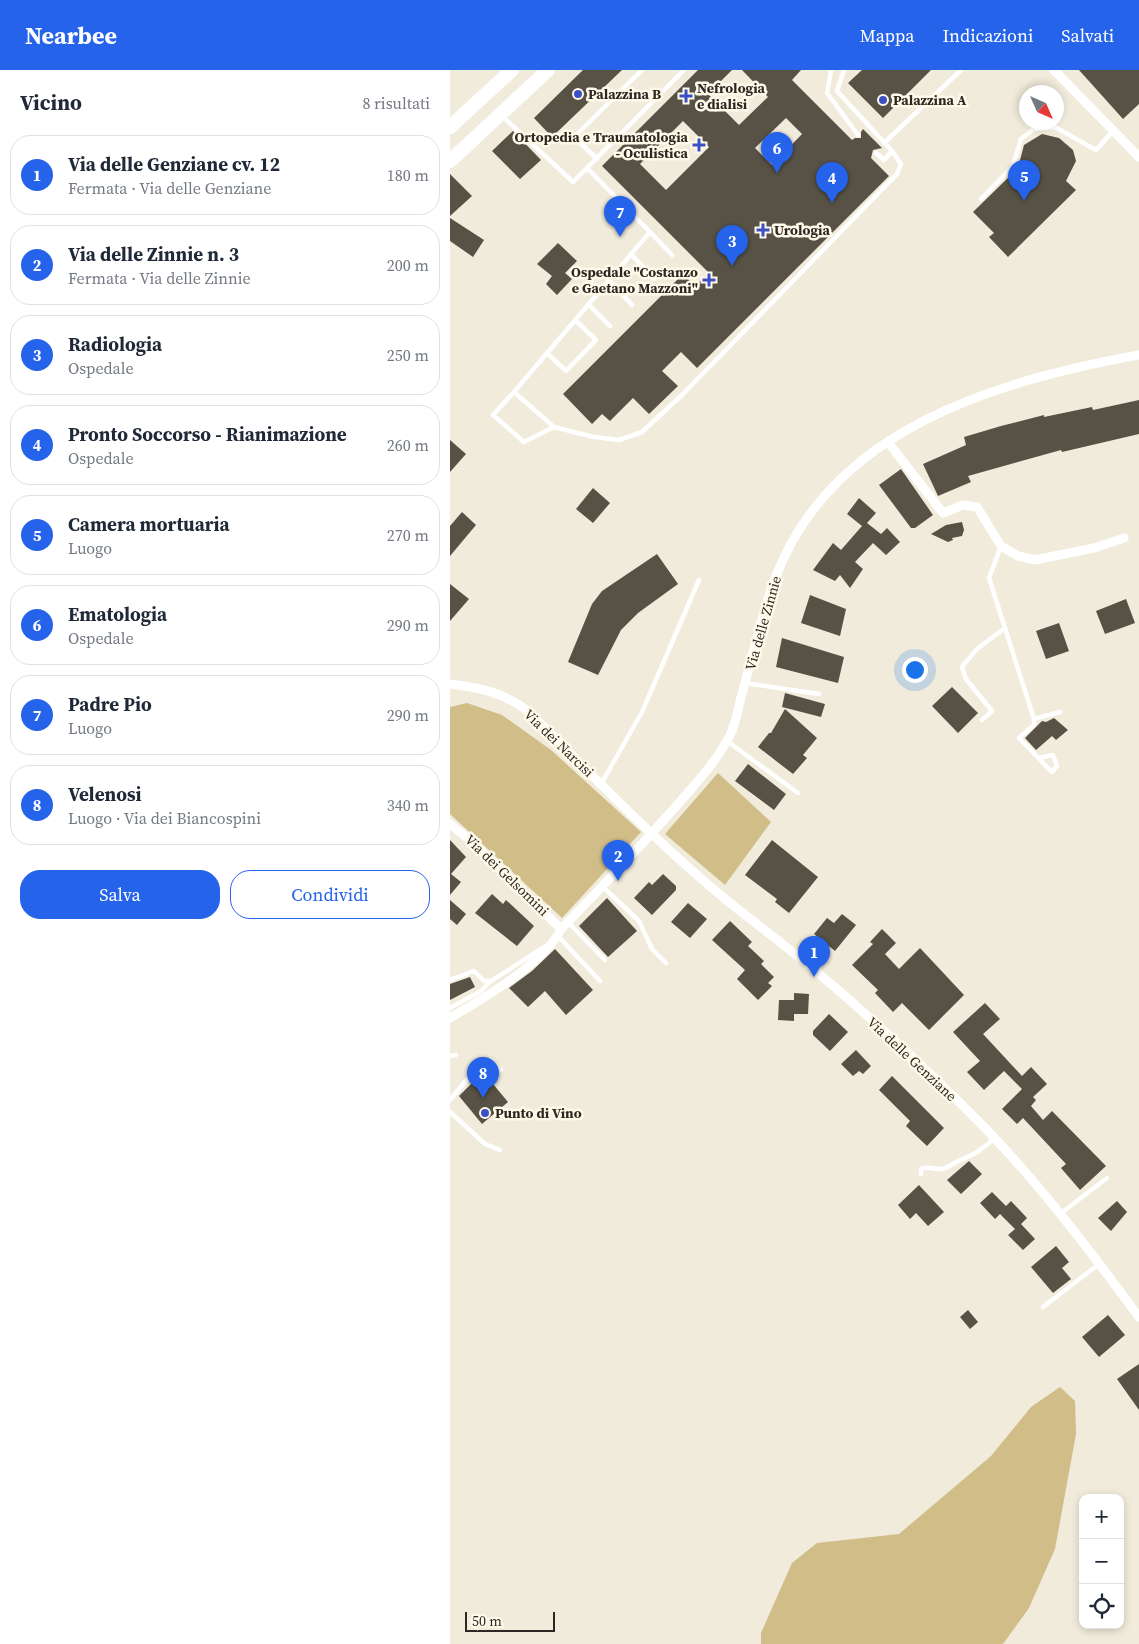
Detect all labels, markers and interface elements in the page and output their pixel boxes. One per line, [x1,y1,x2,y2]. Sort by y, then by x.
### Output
text: Nearbee [25,19,117,52]
text: Mappa [860,23,914,48]
text: Indicazioni [942,23,1033,48]
text: Salvati [1061,23,1114,48]
place label: Nefrologia e dialisi [697,78,766,114]
place label: Palazzina B [588,84,661,104]
north arrow [1019,85,1064,130]
text: Vicino [20,88,82,117]
marker: Palazzina B [572,88,584,100]
marker: Nefrologia e dialisi [679,89,693,103]
place label: Palazzina A [893,90,967,110]
text: 8 risultati [362,92,430,114]
marker: Palazzina A [877,94,889,106]
place label: Ortopedia e Traumatologia - Oculistica [514,127,689,163]
pin: 6 [761,132,793,173]
marker: Ortopedia e Traumatologia - Oculistica [692,138,706,152]
text: Via delle Genziane cv. 12 [68,151,280,177]
pin: 5 [1008,160,1040,201]
pin: 4 [816,162,848,203]
text: 1 [33,164,41,186]
text: 180 m [387,164,429,186]
text: Fermata · Via delle Genziane [68,177,271,199]
pin: 7 [604,196,636,237]
place label: Urologia [774,220,830,240]
marker: Urologia [756,223,770,237]
pin: 3 [716,225,748,266]
text: Via delle Zinnie n. 3 [68,241,239,267]
text: 2 [33,254,41,276]
text: 200 m [387,254,429,276]
place label: Ospedale "Costanzo e Gaetano Mazzoni" [571,262,698,298]
text: Fermata · Via delle Zinnie [68,267,251,289]
marker: Ospedale "Costanzo e Gaetano Mazzoni" [702,273,716,287]
text: Radiologia [68,331,162,357]
text: 3 [33,344,41,366]
text: 250 m [387,344,429,366]
text: Ospedale [68,357,134,379]
text: Pronto Soccorso - Rianimazione [68,421,347,447]
text: 4 [33,434,41,456]
text: 260 m [387,434,429,456]
text: Ospedale [68,447,134,469]
text: Camera mortuaria [68,511,230,537]
text: 5 [33,524,41,546]
text: 270 m [387,524,429,546]
text: Luogo [68,537,112,559]
street label: Via delle Zinnie [740,573,786,673]
text: Ematologia [68,601,167,627]
text: 6 [33,614,41,636]
text: 290 m [387,614,429,636]
text: Ospedale [68,627,134,649]
your location [902,657,928,683]
text: Padre Pio [68,691,152,717]
text: 7 [33,704,41,726]
text: 290 m [387,704,429,726]
street label: Via dei Narcisi [520,704,598,782]
text: Luogo [68,717,112,739]
text: Velenosi [68,781,142,807]
text: 8 [33,794,41,816]
text: 340 m [387,794,429,816]
text: Luogo · Via dei Biancospini [68,807,261,829]
street label: Via dei Gelsomini [460,830,554,920]
pin: 2 [602,840,634,881]
button: Salva [20,870,220,919]
button: Condividi [230,870,430,919]
pin: 1 [798,936,830,977]
street label: Via delle Genziane [863,1012,961,1106]
pin: 8 [467,1057,499,1098]
place label: Punto di Vino [495,1103,582,1123]
marker: Punto di Vino [479,1107,491,1119]
map controls [1079,1494,1124,1629]
button: + [1079,1494,1124,1539]
button: − [1079,1539,1124,1584]
button: locate [1079,1584,1124,1629]
scale bar [465,1609,555,1632]
text: 50 m [472,1611,502,1631]

